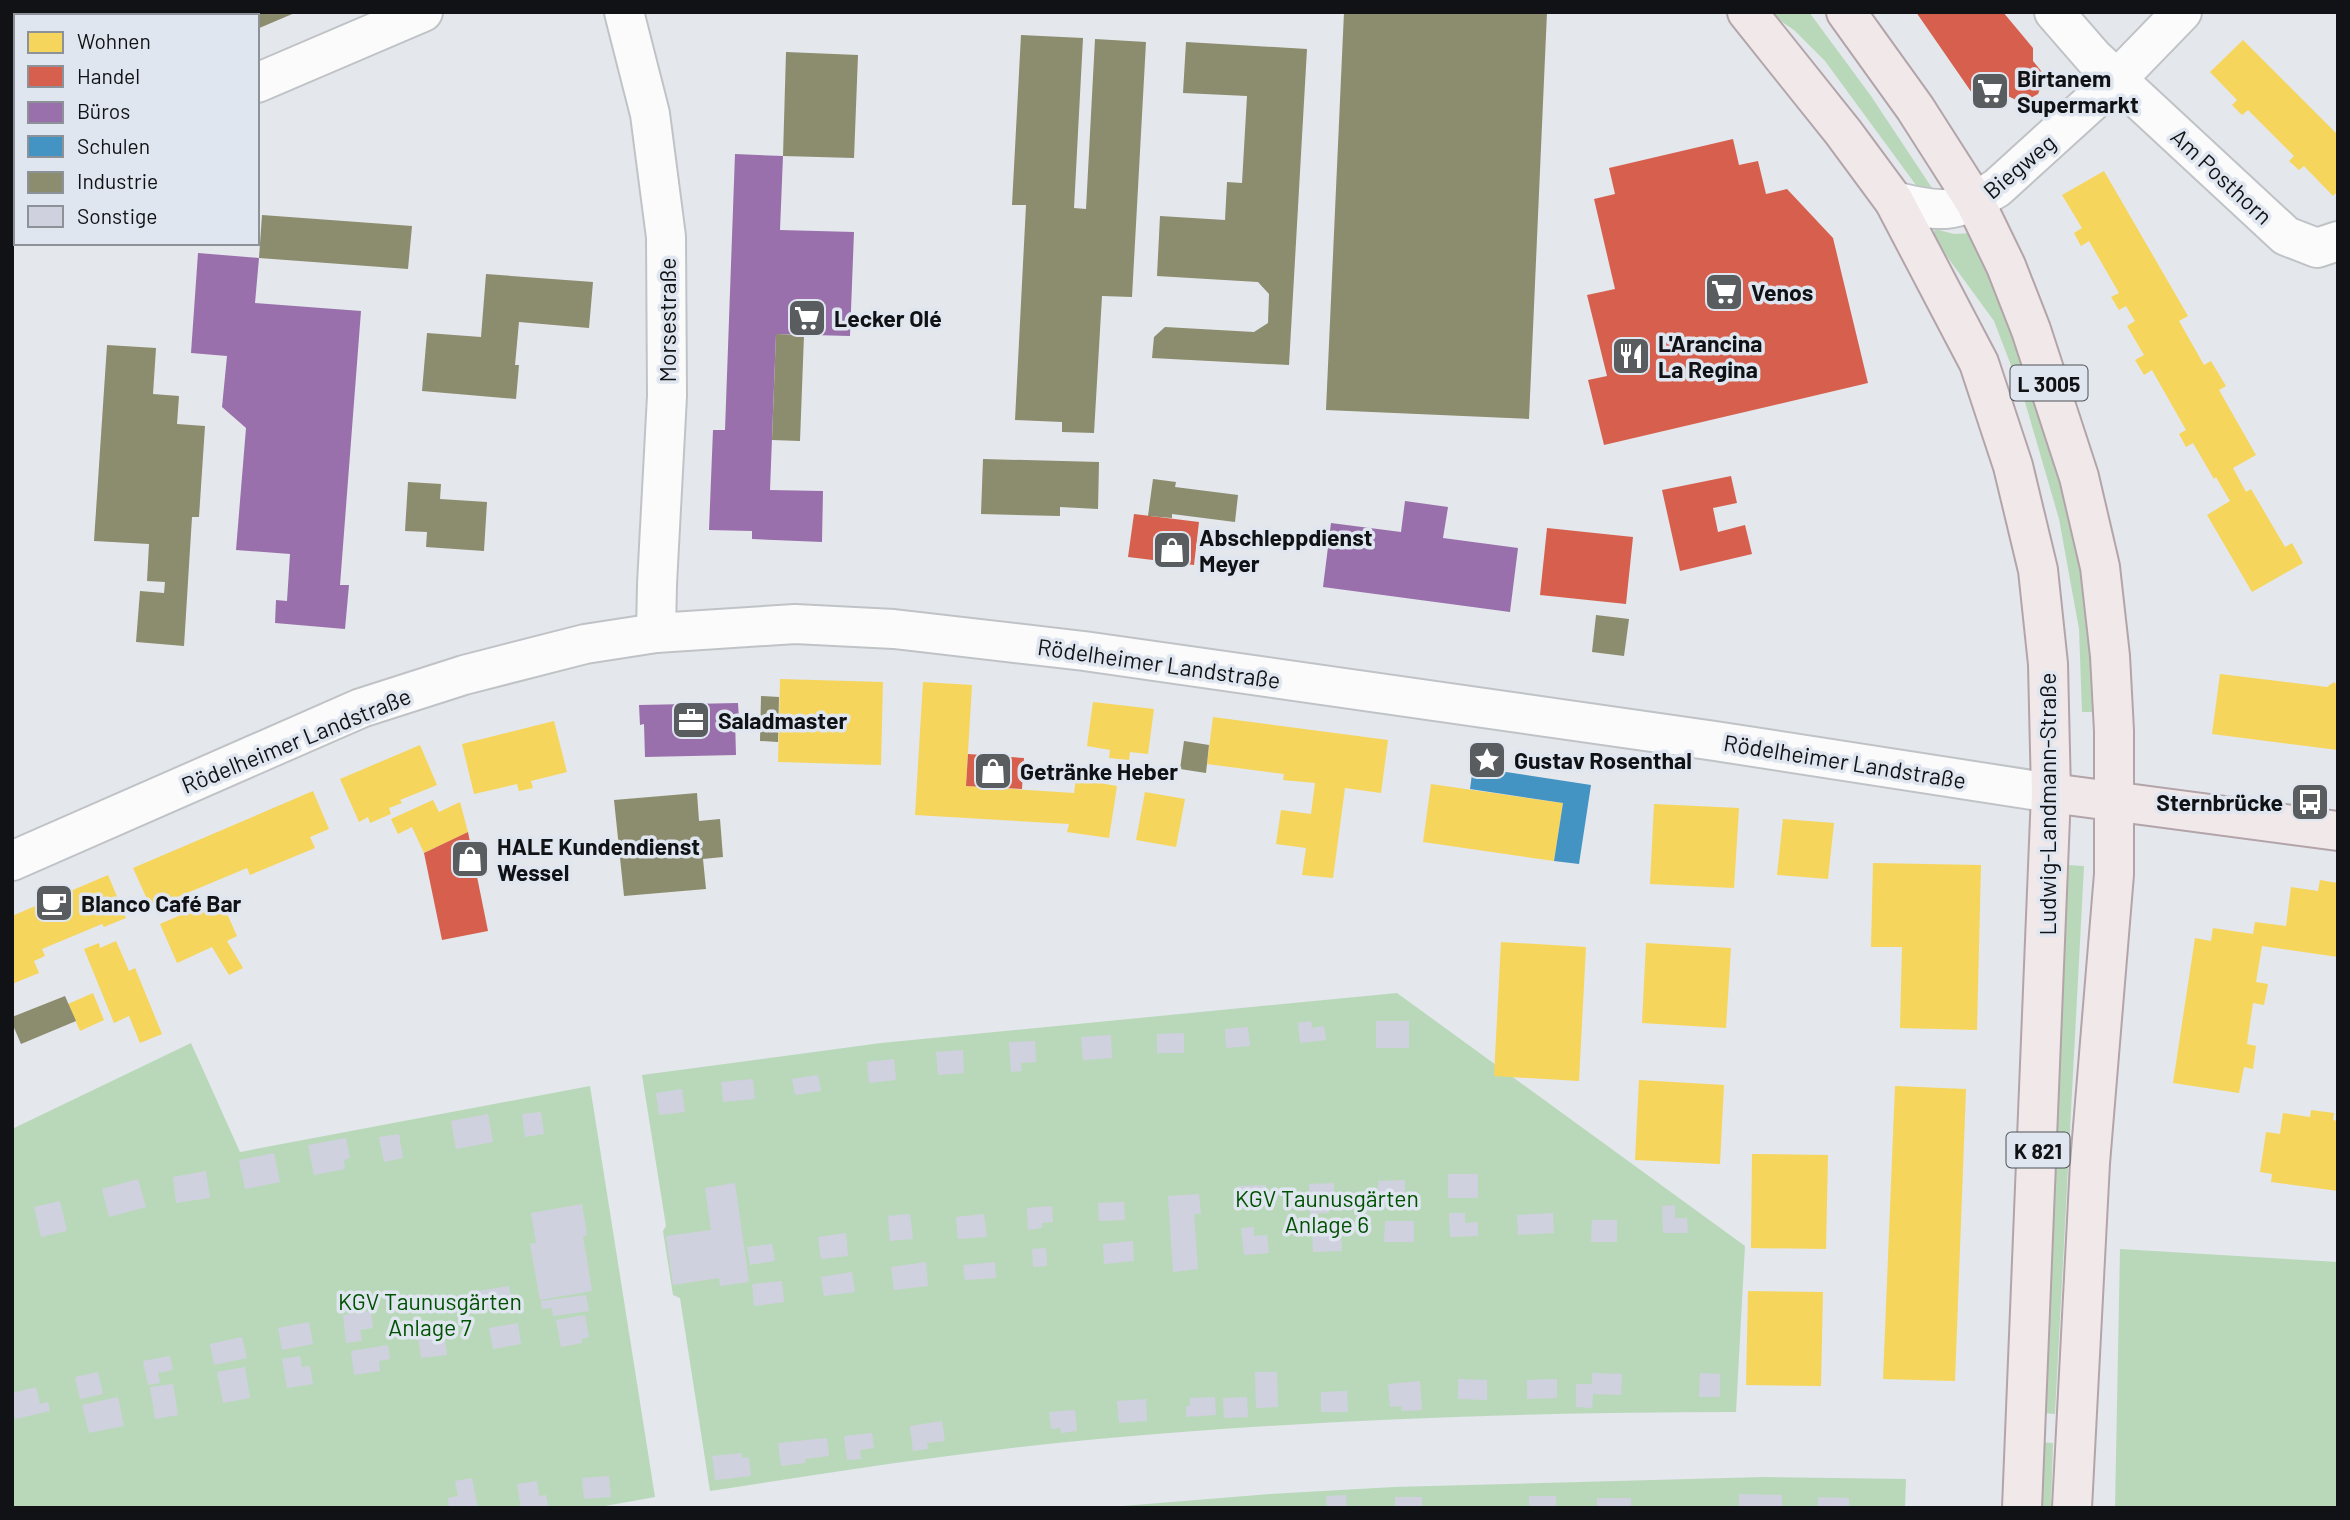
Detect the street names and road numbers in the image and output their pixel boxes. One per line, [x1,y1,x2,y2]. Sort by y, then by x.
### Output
street label: Am Posthorn [2166,122,2278,230]
street label: Biegweg [1977,128,2061,204]
street label: Morsestraße [653,258,681,382]
road number: L 3005 [2010,366,2088,400]
street label: Rödelheimer Landstraße [1036,632,1282,694]
street label: Ludwig-Landmann-Straße [2033,673,2061,935]
street label: Rödelheimer Landstraße [177,681,415,799]
street label: Rödelheimer Landstraße [1722,728,1968,794]
road number: K 821 [2007,1132,2070,1168]

